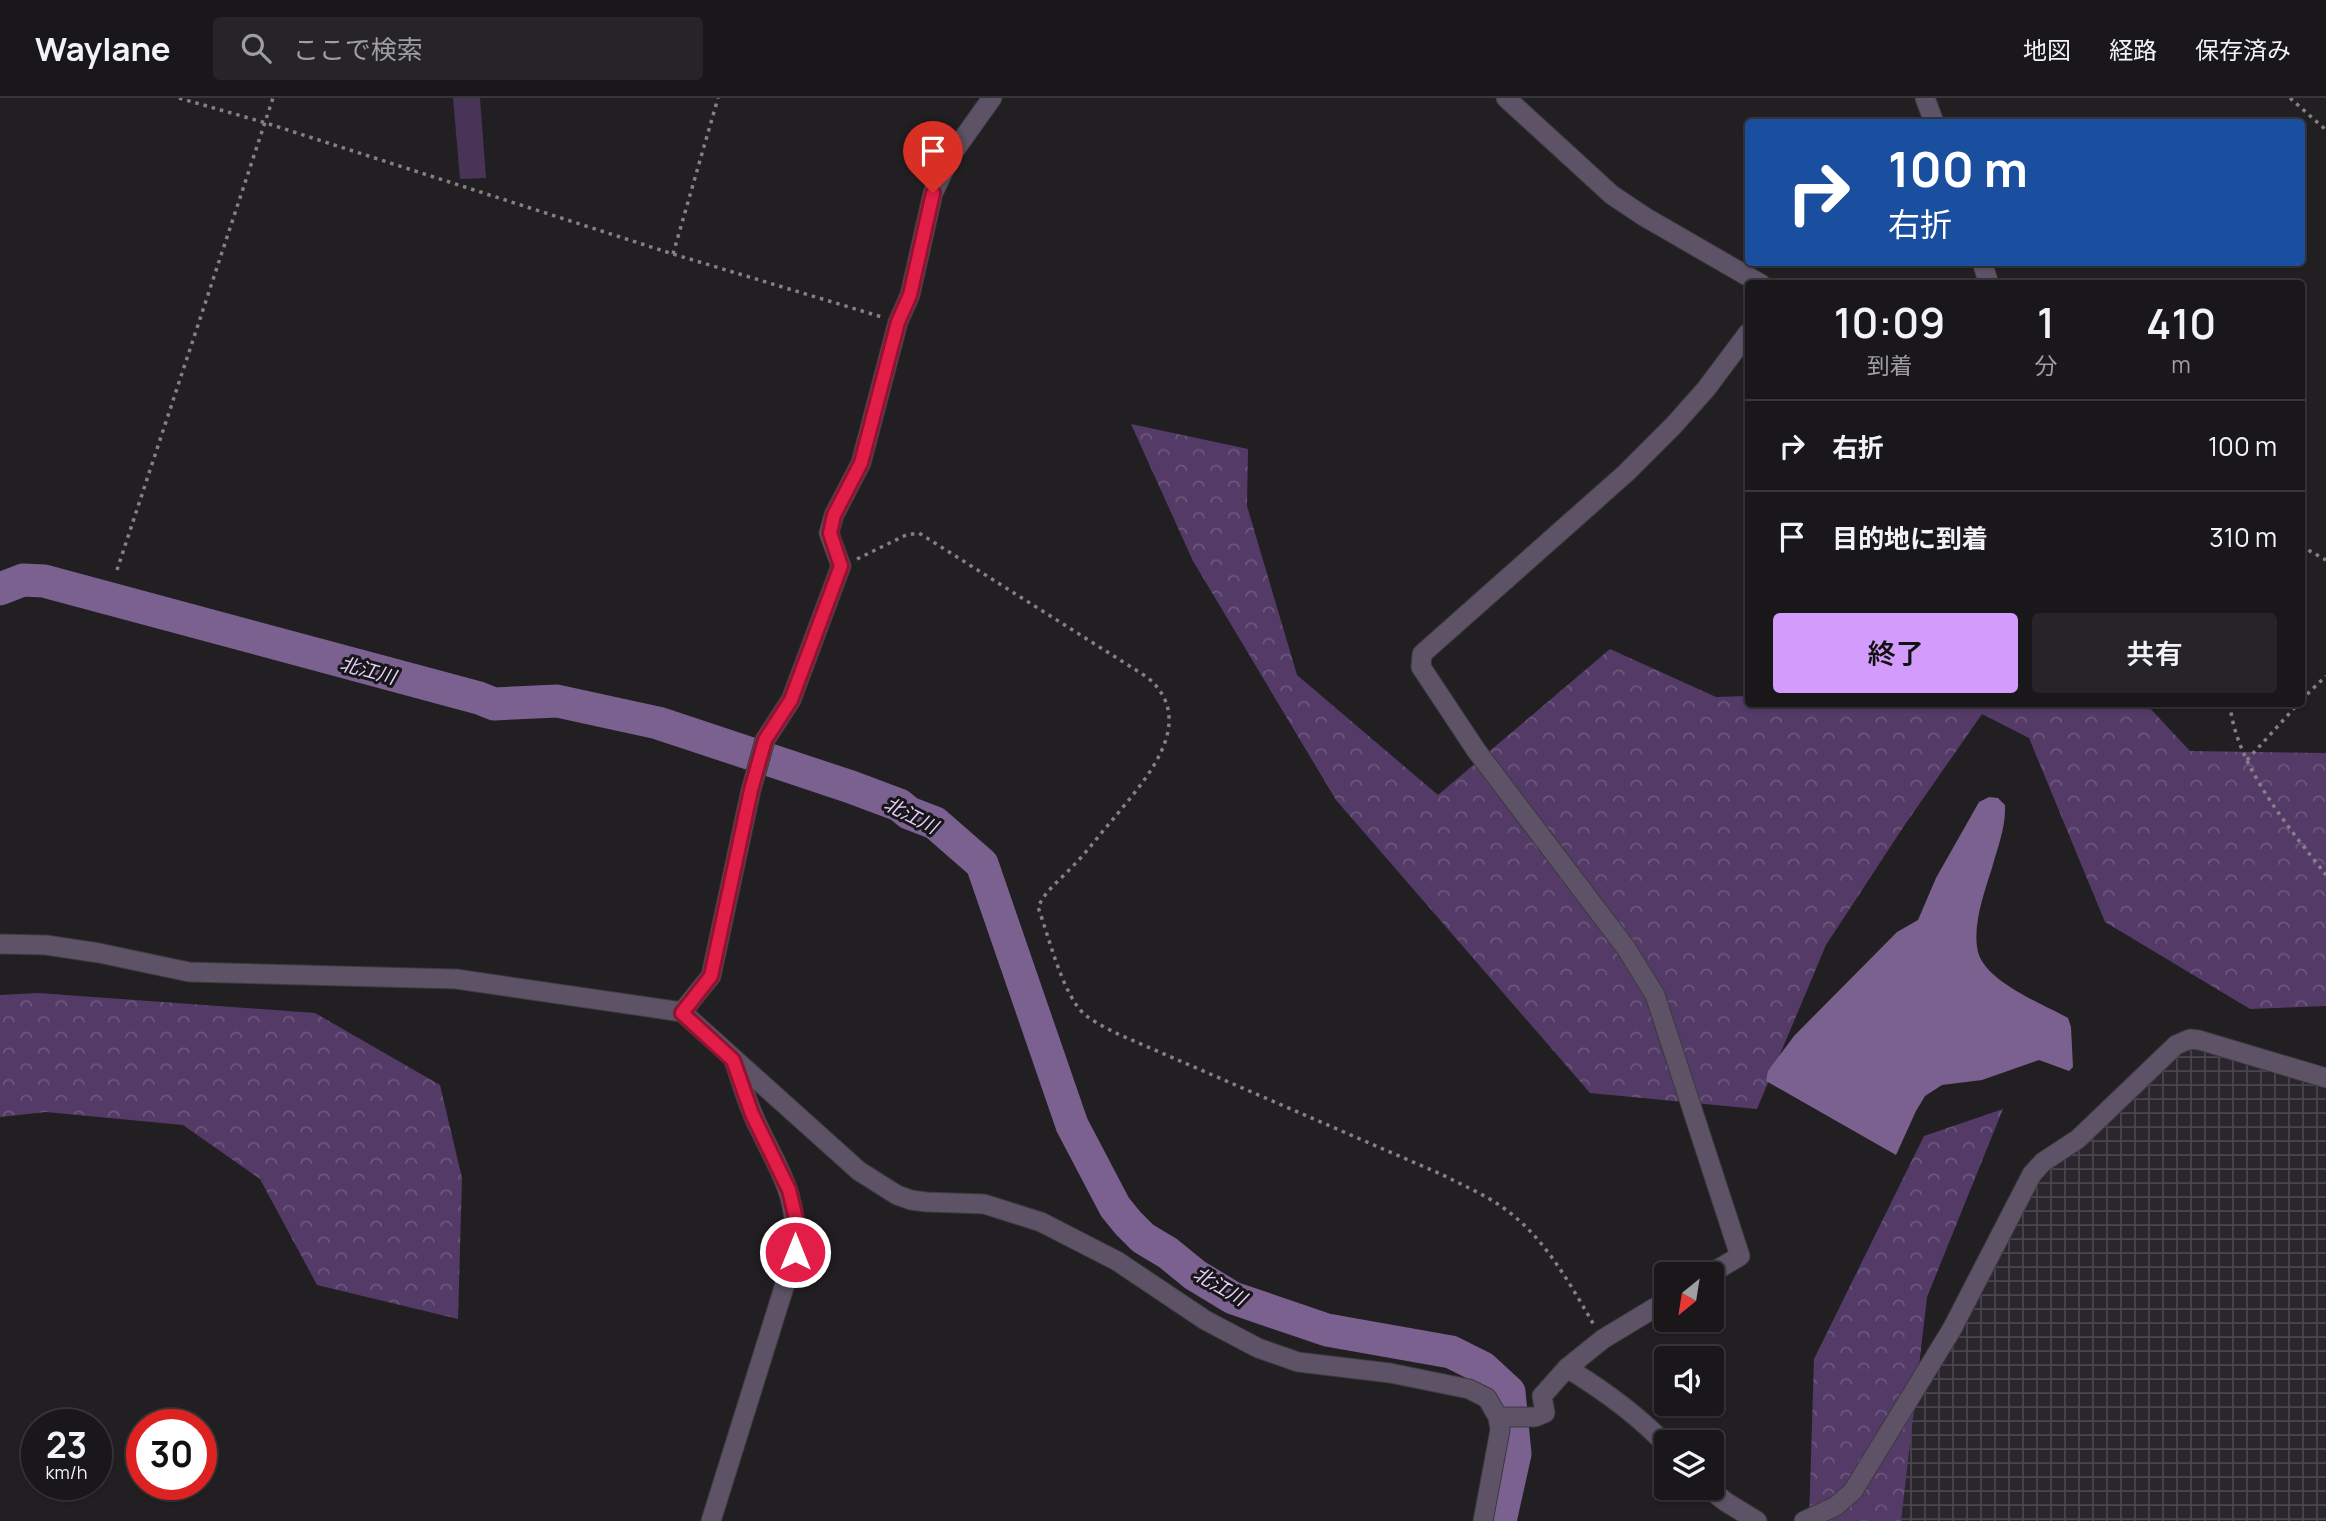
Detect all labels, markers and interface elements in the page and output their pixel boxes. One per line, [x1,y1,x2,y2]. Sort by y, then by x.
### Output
search box [213,17,703,80]
text: Waylane [35,26,171,71]
icon: search [237,29,275,67]
text: ここで検索 [293,31,423,67]
text: 地図 [2023,33,2071,66]
text: 経路 [2109,33,2157,66]
text: 保存済み [2195,33,2291,66]
pin [903,121,963,193]
icon: arrive [914,132,952,170]
text: 100 m [1888,135,2028,202]
icon: right [1773,147,1864,238]
text: 右折 [1888,202,1952,246]
text: 10:09 [1834,293,1945,351]
text: 1 [2037,293,2055,351]
text: 410 [2146,294,2216,352]
text: m [2171,348,2191,380]
text: 到着 [1867,349,1913,381]
text: 分 [2034,349,2057,381]
icon: right [1773,427,1811,465]
text: 100 m [2208,428,2277,464]
text: 右折 [1832,429,1884,465]
icon: arrive [1773,518,1811,556]
text: 310 m [2209,519,2277,555]
text: 目的地に到着 [1832,520,1988,556]
button: 終了 [1773,613,2018,693]
button: 共有 [2032,613,2277,693]
water label: 北江川 [337,650,401,690]
water label: 北江川 [880,790,944,840]
position arrow [758,1215,832,1289]
water label: 北江川 [1189,1260,1253,1313]
north arrow [1654,1262,1724,1332]
map controls [1654,1262,1724,1500]
button: sound [1654,1346,1724,1416]
speed limit sign: 30 [126,1409,217,1500]
text: 23 [46,1421,87,1469]
button: layers [1654,1430,1724,1500]
text: km/h [46,1460,87,1484]

